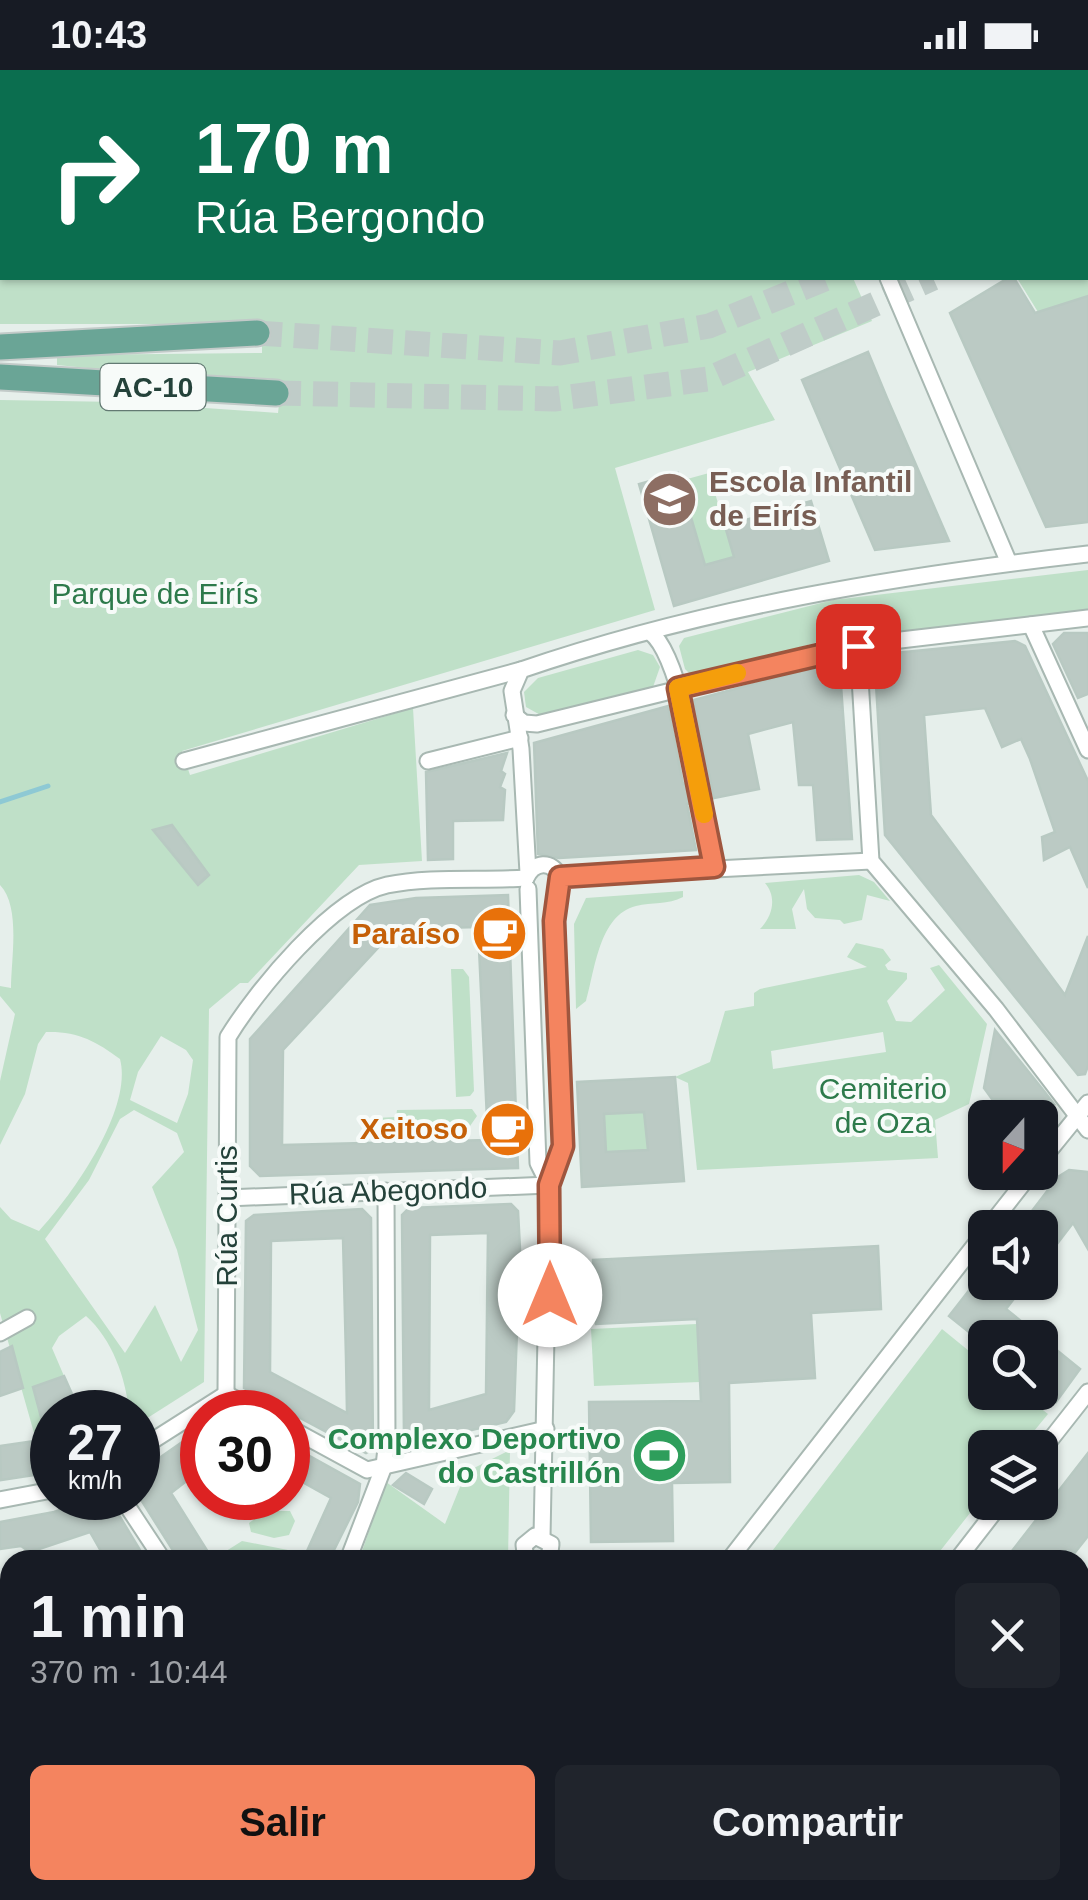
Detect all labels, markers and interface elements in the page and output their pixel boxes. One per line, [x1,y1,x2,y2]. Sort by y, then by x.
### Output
text: 10:43 [50,14,147,56]
icon: right [30,110,160,240]
text: 170 m [195,110,393,188]
text: Rúa Bergondo [195,192,485,243]
road number: AC-10 [100,364,206,410]
place label: Escola Infantil de Eirís [709,465,912,532]
school or university icon: Escola Infantil de Eirís [640,469,700,529]
park label: Parque de Eirís [52,577,258,610]
pin [816,604,901,689]
icon: arrive [831,619,886,674]
cafe icon: Paraíso [469,904,529,964]
place label: Paraíso [352,917,460,950]
park label: Cemiterio de Oza [819,1072,947,1139]
cafe icon: Xeitoso [477,1099,537,1159]
north arrow [968,1100,1058,1190]
map controls [968,1100,1058,1520]
place label: Xeitoso [360,1112,468,1145]
street label: Rúa Curtis [210,1145,243,1287]
street label: Rúa Abegondo [288,1171,488,1210]
button: sound [968,1210,1058,1300]
position arrow [498,1243,602,1347]
button: search [968,1320,1058,1410]
speed limit sign: 30 [180,1390,310,1520]
text: 27 [67,1415,123,1471]
place label: Complexo Deportivo do Castrillón [328,1422,621,1489]
sports icon: Complexo Deportivo do Castrillón [630,1426,690,1486]
button: layers [968,1430,1058,1520]
text: km/h [68,1466,122,1494]
text: 1 min [30,1583,187,1650]
button: close [955,1583,1060,1688]
text: 370 m · 10:44 [30,1654,227,1690]
button: Salir [30,1765,535,1880]
button: Compartir [555,1765,1060,1880]

